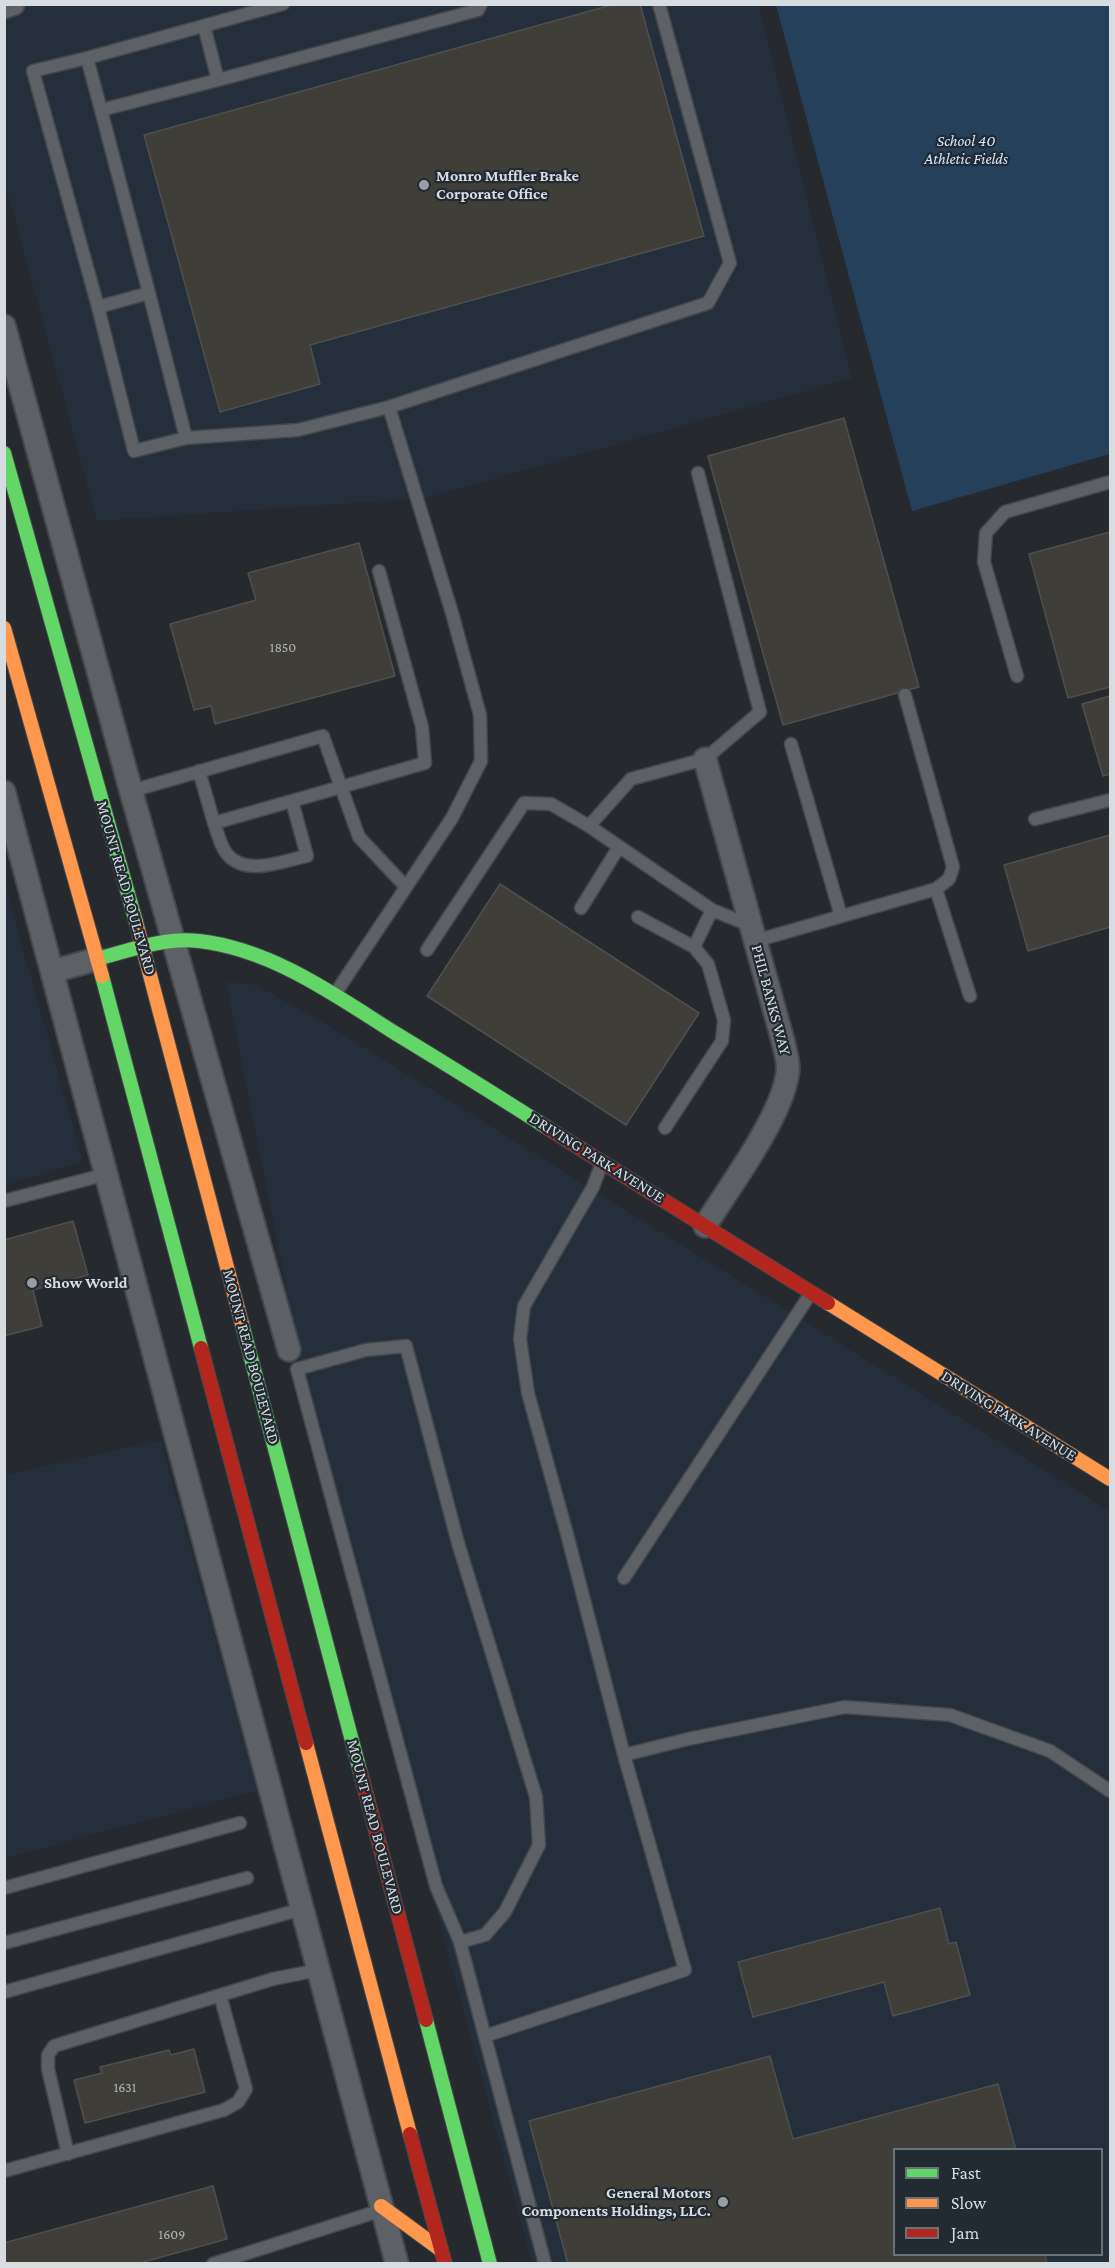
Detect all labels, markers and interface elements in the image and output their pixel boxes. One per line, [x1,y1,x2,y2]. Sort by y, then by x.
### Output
park label: School 40 Athletic Fields [924,131,1008,169]
place label: Monro Muffler Brake Corporate Office [436,166,579,204]
marker: Monro Muffler Brake Corporate Office [417,178,431,192]
house number: 1850 [270,640,296,656]
street label: MOUNT READ BOULEVARD [92,799,160,977]
street label: PHIL BANKS WAY [747,943,795,1057]
street label: DRIVING PARK AVENUE [526,1109,668,1207]
street label: MOUNT READ BOULEVARD [218,1267,284,1447]
place label: Show World [44,1273,128,1293]
marker: Show World [25,1276,39,1290]
street label: DRIVING PARK AVENUE [938,1367,1080,1465]
street label: MOUNT READ BOULEVARD [342,1737,408,1917]
house number: 1631 [114,2080,136,2096]
legend [893,2148,1103,2256]
text: Fast [951,2163,981,2183]
place label: General Motors Components Holdings, LLC. [521,2183,711,2221]
text: Slow [951,2193,986,2213]
marker: General Motors Components Holdings, LLC. [716,2195,730,2209]
text: Jam [951,2223,979,2243]
house number: 1609 [159,2227,185,2243]

